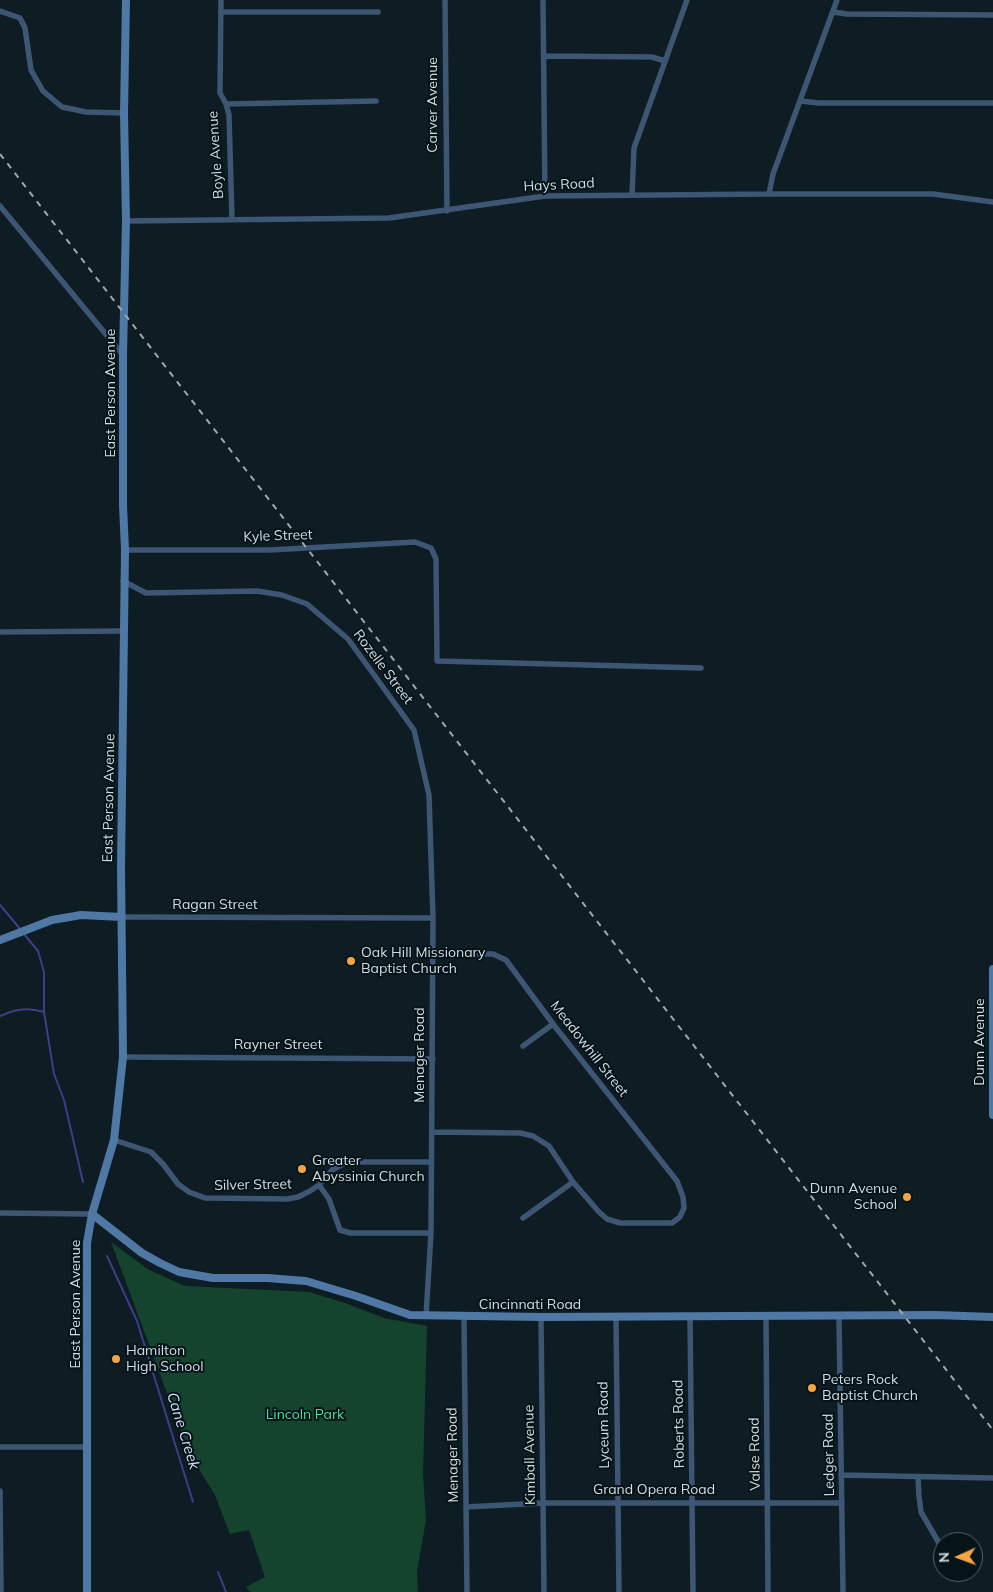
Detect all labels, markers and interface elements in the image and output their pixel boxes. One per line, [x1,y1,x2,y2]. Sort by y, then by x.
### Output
street label: Carver Avenue [425,57,441,153]
street label: Boyle Avenue [205,110,227,200]
street label: Hays Road [523,175,595,195]
street label: East Person Avenue [103,329,119,457]
street label: Kyle Street [243,526,313,546]
street label: Rozelle Street [350,626,416,708]
street label: East Person Avenue [99,733,119,863]
street label: Ragan Street [172,897,258,913]
place label: Oak Hill Missionary Baptist Church [361,945,486,978]
marker: Oak Hill Missionary Baptist Church [345,955,357,967]
street label: Meadowhill Street [546,998,632,1100]
street label: Dunn Avenue [972,998,988,1086]
street label: Menager Road [412,1007,428,1103]
street label: Rayner Street [234,1037,322,1053]
place label: Greater Abyssinia Church [312,1153,425,1186]
marker: Greater Abyssinia Church [296,1163,308,1175]
street label: Silver Street [214,1176,292,1194]
place label: Dunn Avenue School [810,1181,897,1214]
marker: Dunn Avenue School [901,1191,913,1203]
street label: East Person Avenue [68,1240,84,1368]
street label: Cincinnati Road [479,1297,581,1313]
place label: Hamilton High School [126,1343,204,1375]
marker: Hamilton High School [110,1353,122,1365]
place label: Peters Rock Baptist Church [822,1372,918,1404]
street label: Roberts Road [670,1379,688,1469]
street label: Lyceum Road [595,1381,613,1469]
marker: Peters Rock Baptist Church [806,1382,818,1394]
water label: Cane Creek [163,1390,203,1472]
street label: Kimball Avenue [521,1405,539,1505]
park label: Lincoln Park [266,1407,344,1423]
street label: Menager Road [444,1407,462,1503]
street label: Ledger Road [820,1414,838,1496]
street label: Valse Road [746,1417,764,1491]
street label: Grand Opera Road [593,1482,715,1498]
north arrow [933,1532,983,1582]
text: N [935,1552,953,1563]

